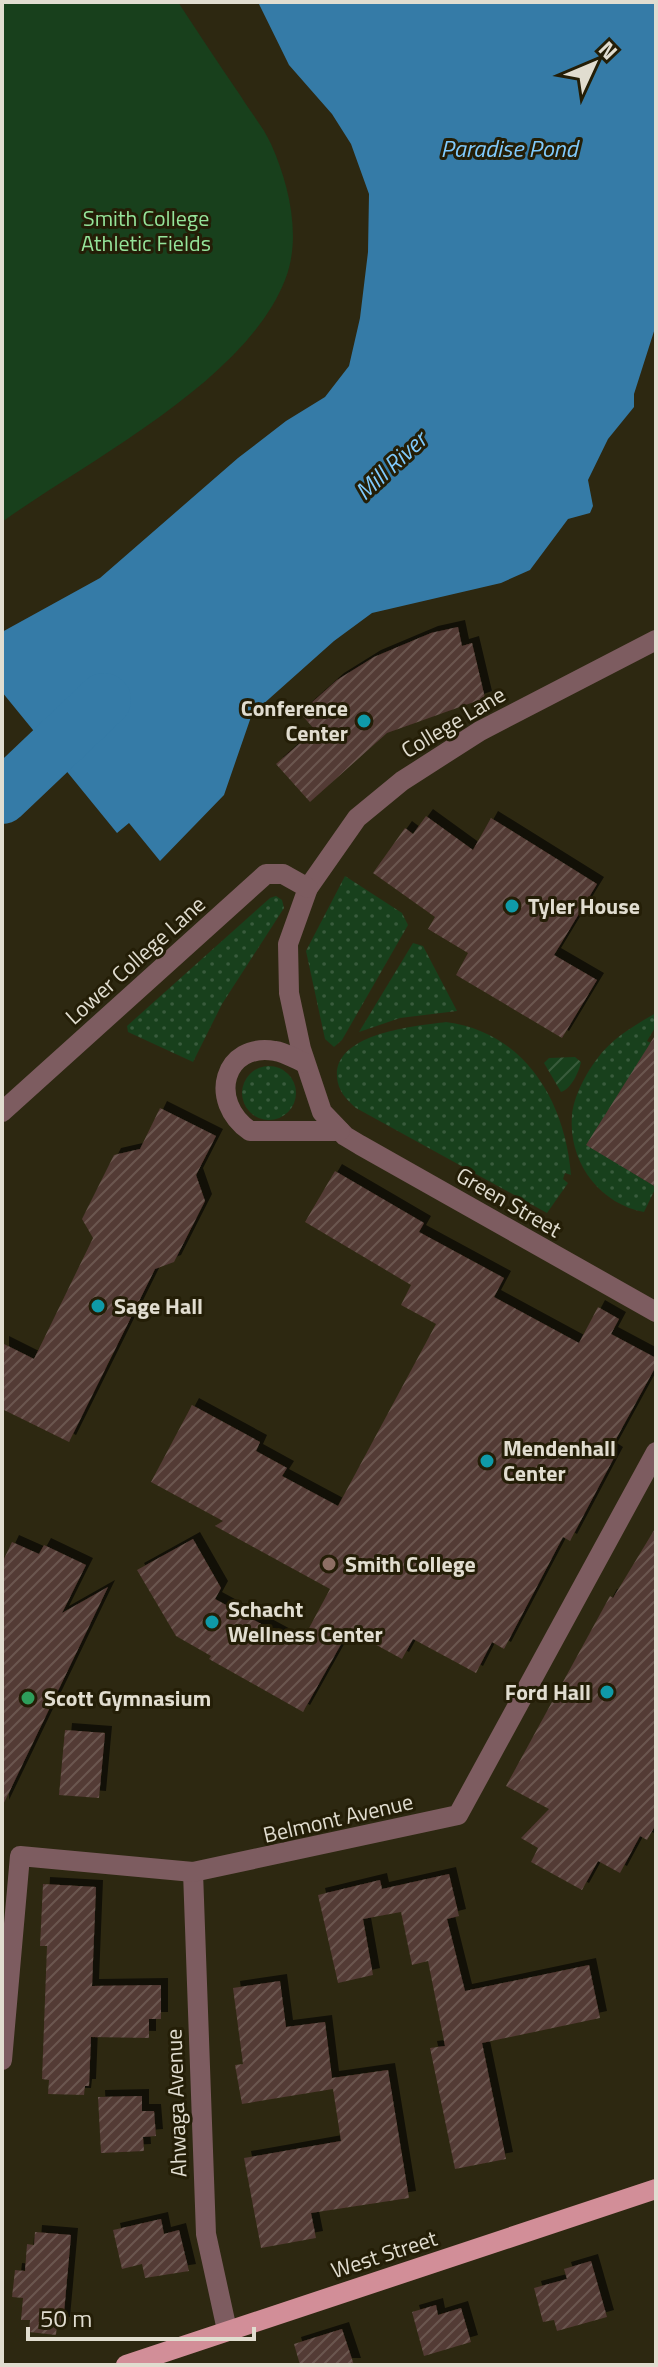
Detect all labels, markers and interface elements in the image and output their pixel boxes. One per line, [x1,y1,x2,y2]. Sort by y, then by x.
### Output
north arrow [554,24,634,104]
text: N [591,33,626,67]
water label: Paradise Pond [441,130,580,166]
park label: Smith College Athletic Fields [81,201,211,260]
water label: Mill River [346,420,437,508]
street label: College Lane [394,677,512,767]
place label: Conference Center [241,691,348,750]
marker: Conference Center [355,712,373,730]
street label: Lower College Lane [57,888,213,1032]
place label: Tyler House [528,889,640,923]
marker: Tyler House [503,897,521,915]
street label: Green Street [450,1158,568,1246]
place label: Sage Hall [114,1289,203,1323]
marker: Sage Hall [89,1297,107,1315]
place label: Mendenhall Center [503,1431,616,1490]
marker: Mendenhall Center [478,1452,496,1470]
place label: Smith College [345,1547,476,1581]
marker: Smith College [320,1555,338,1573]
place label: Schacht Wellness Center [228,1592,383,1651]
marker: Schacht Wellness Center [203,1613,221,1631]
place label: Ford Hall [505,1675,591,1709]
place label: Scott Gymnasium [44,1681,211,1715]
marker: Ford Hall [598,1683,616,1701]
marker: Scott Gymnasium [19,1689,37,1707]
street label: Belmont Avenue [260,1784,416,1852]
street label: Ahwaga Avenue [156,2028,196,2178]
street label: West Street [327,2221,442,2287]
scale bar [28,2291,254,2341]
text: 50 m [40,2300,92,2336]

